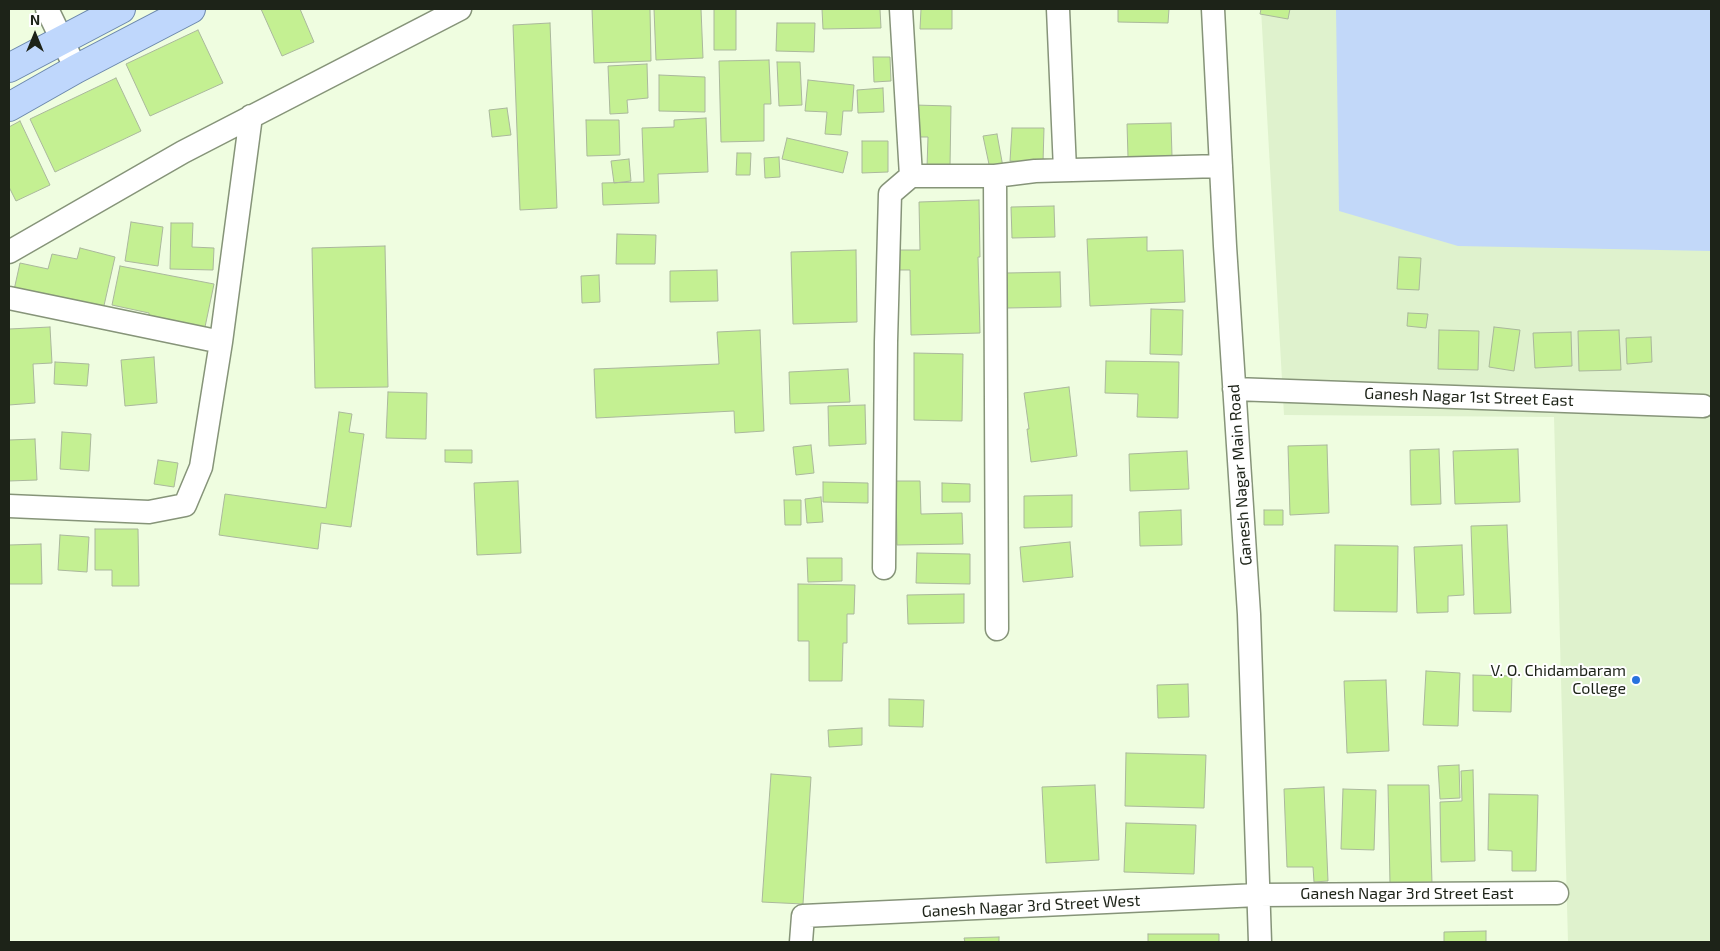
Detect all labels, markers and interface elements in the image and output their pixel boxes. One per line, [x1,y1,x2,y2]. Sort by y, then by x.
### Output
north arrow [10,10,60,60]
text: N [30,11,40,28]
street label: Ganesh Nagar Main Road [1224,384,1256,566]
street label: Ganesh Nagar 1st Street East [1364,384,1574,410]
place label: V. O. Chidambaram College [1490,661,1626,699]
marker: V. O. Chidambaram College [1630,674,1642,686]
street label: Ganesh Nagar 3rd Street East [1300,884,1514,904]
street label: Ganesh Nagar 3rd Street West [921,891,1141,921]

